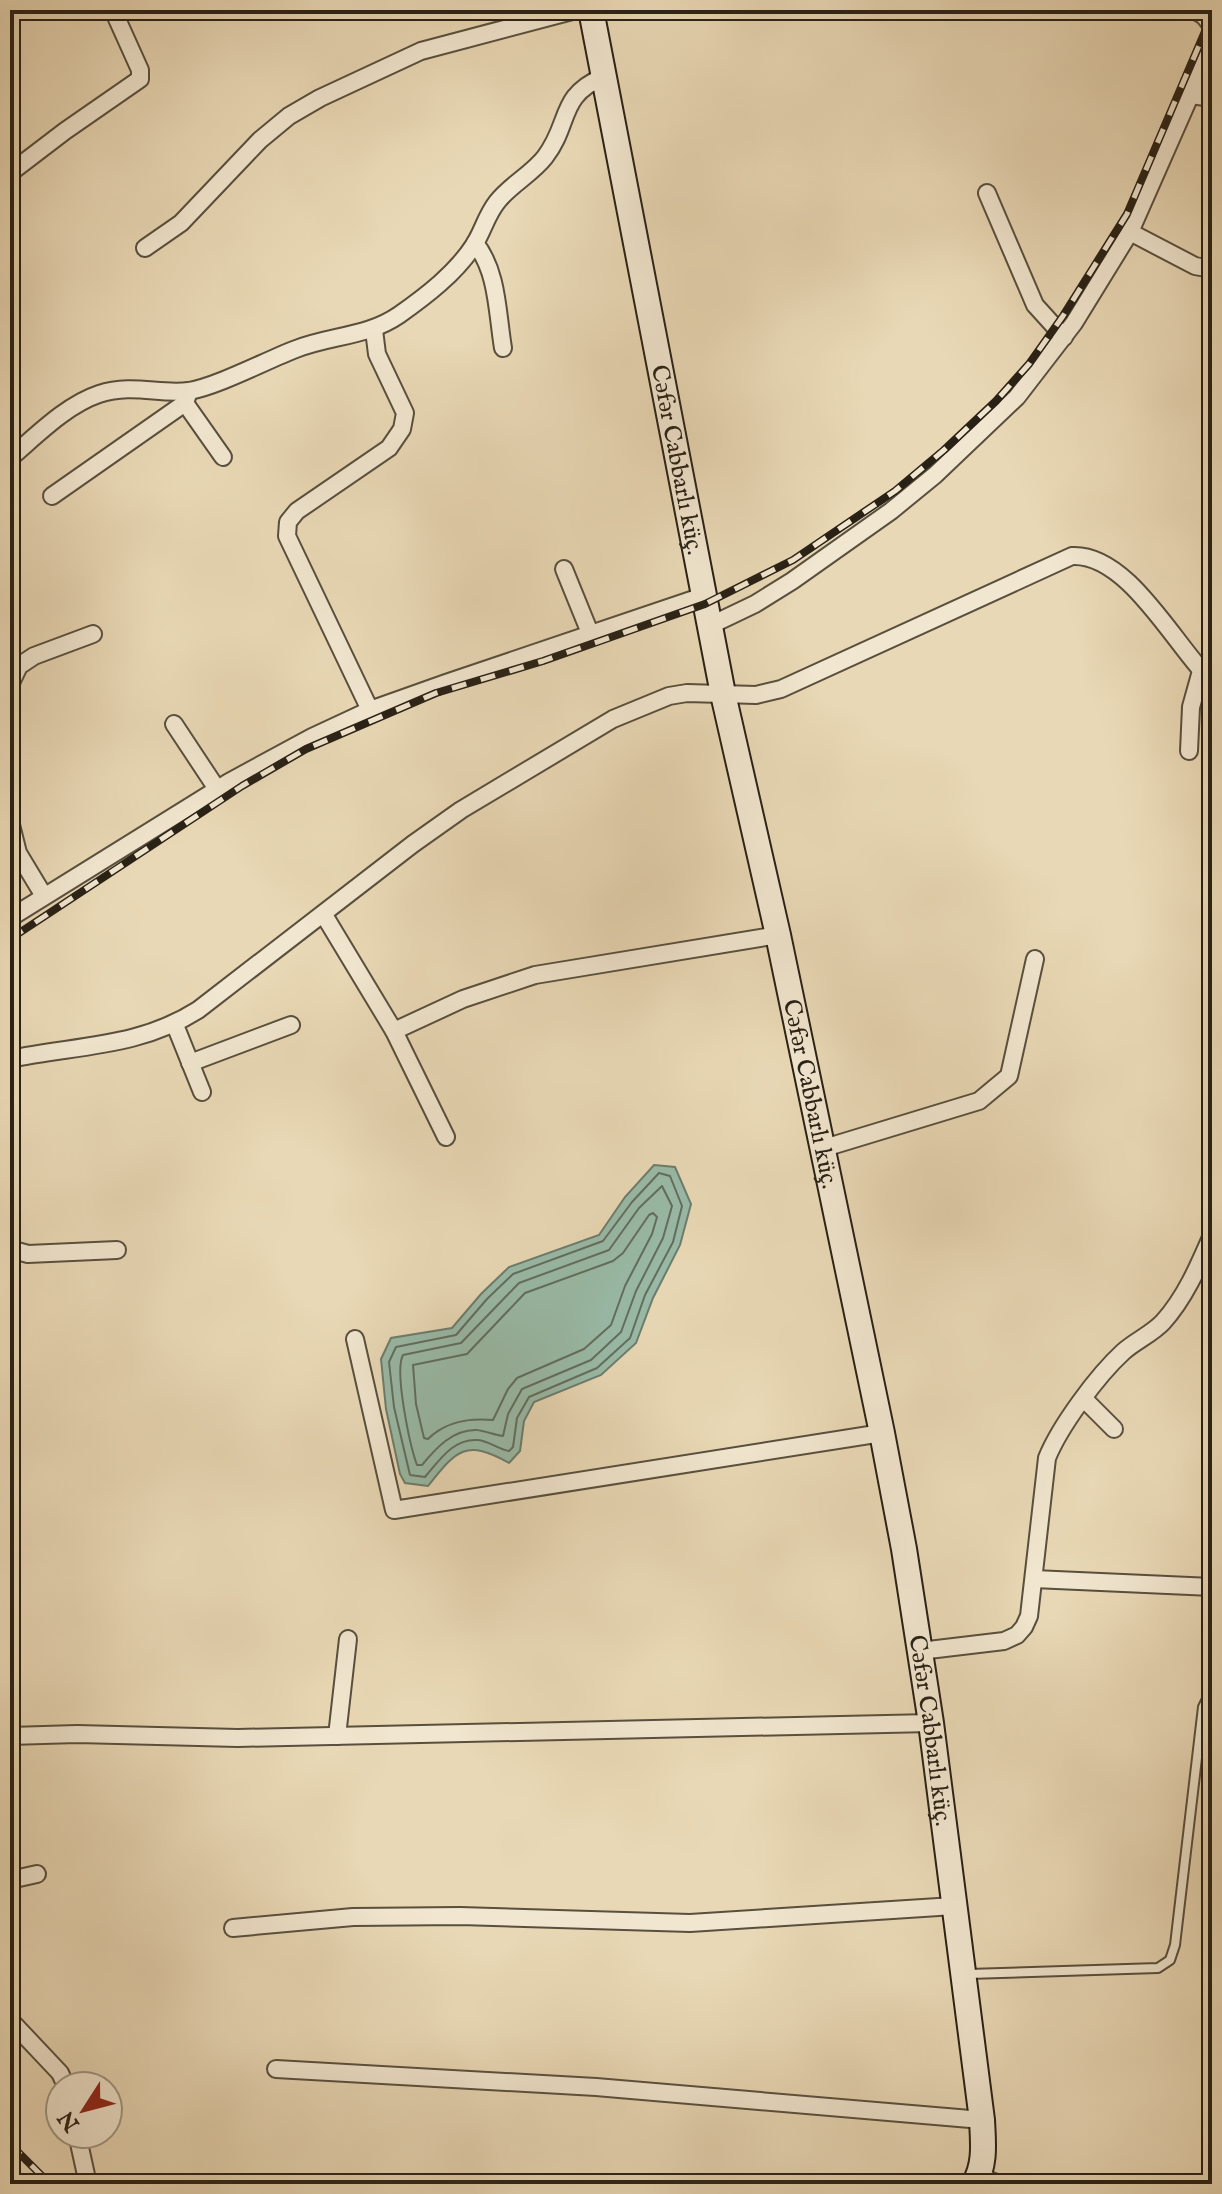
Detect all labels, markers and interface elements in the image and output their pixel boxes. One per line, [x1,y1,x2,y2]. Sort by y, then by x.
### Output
street label: Cəfər Cabbarlı küç. [643,362,710,558]
street label: Cəfər Cabbarlı küç. [775,997,845,1192]
street label: Cəfər Cabbarlı küç. [901,1633,958,1828]
north arrow [44,2070,124,2150]
text: N [53,2105,87,2137]

